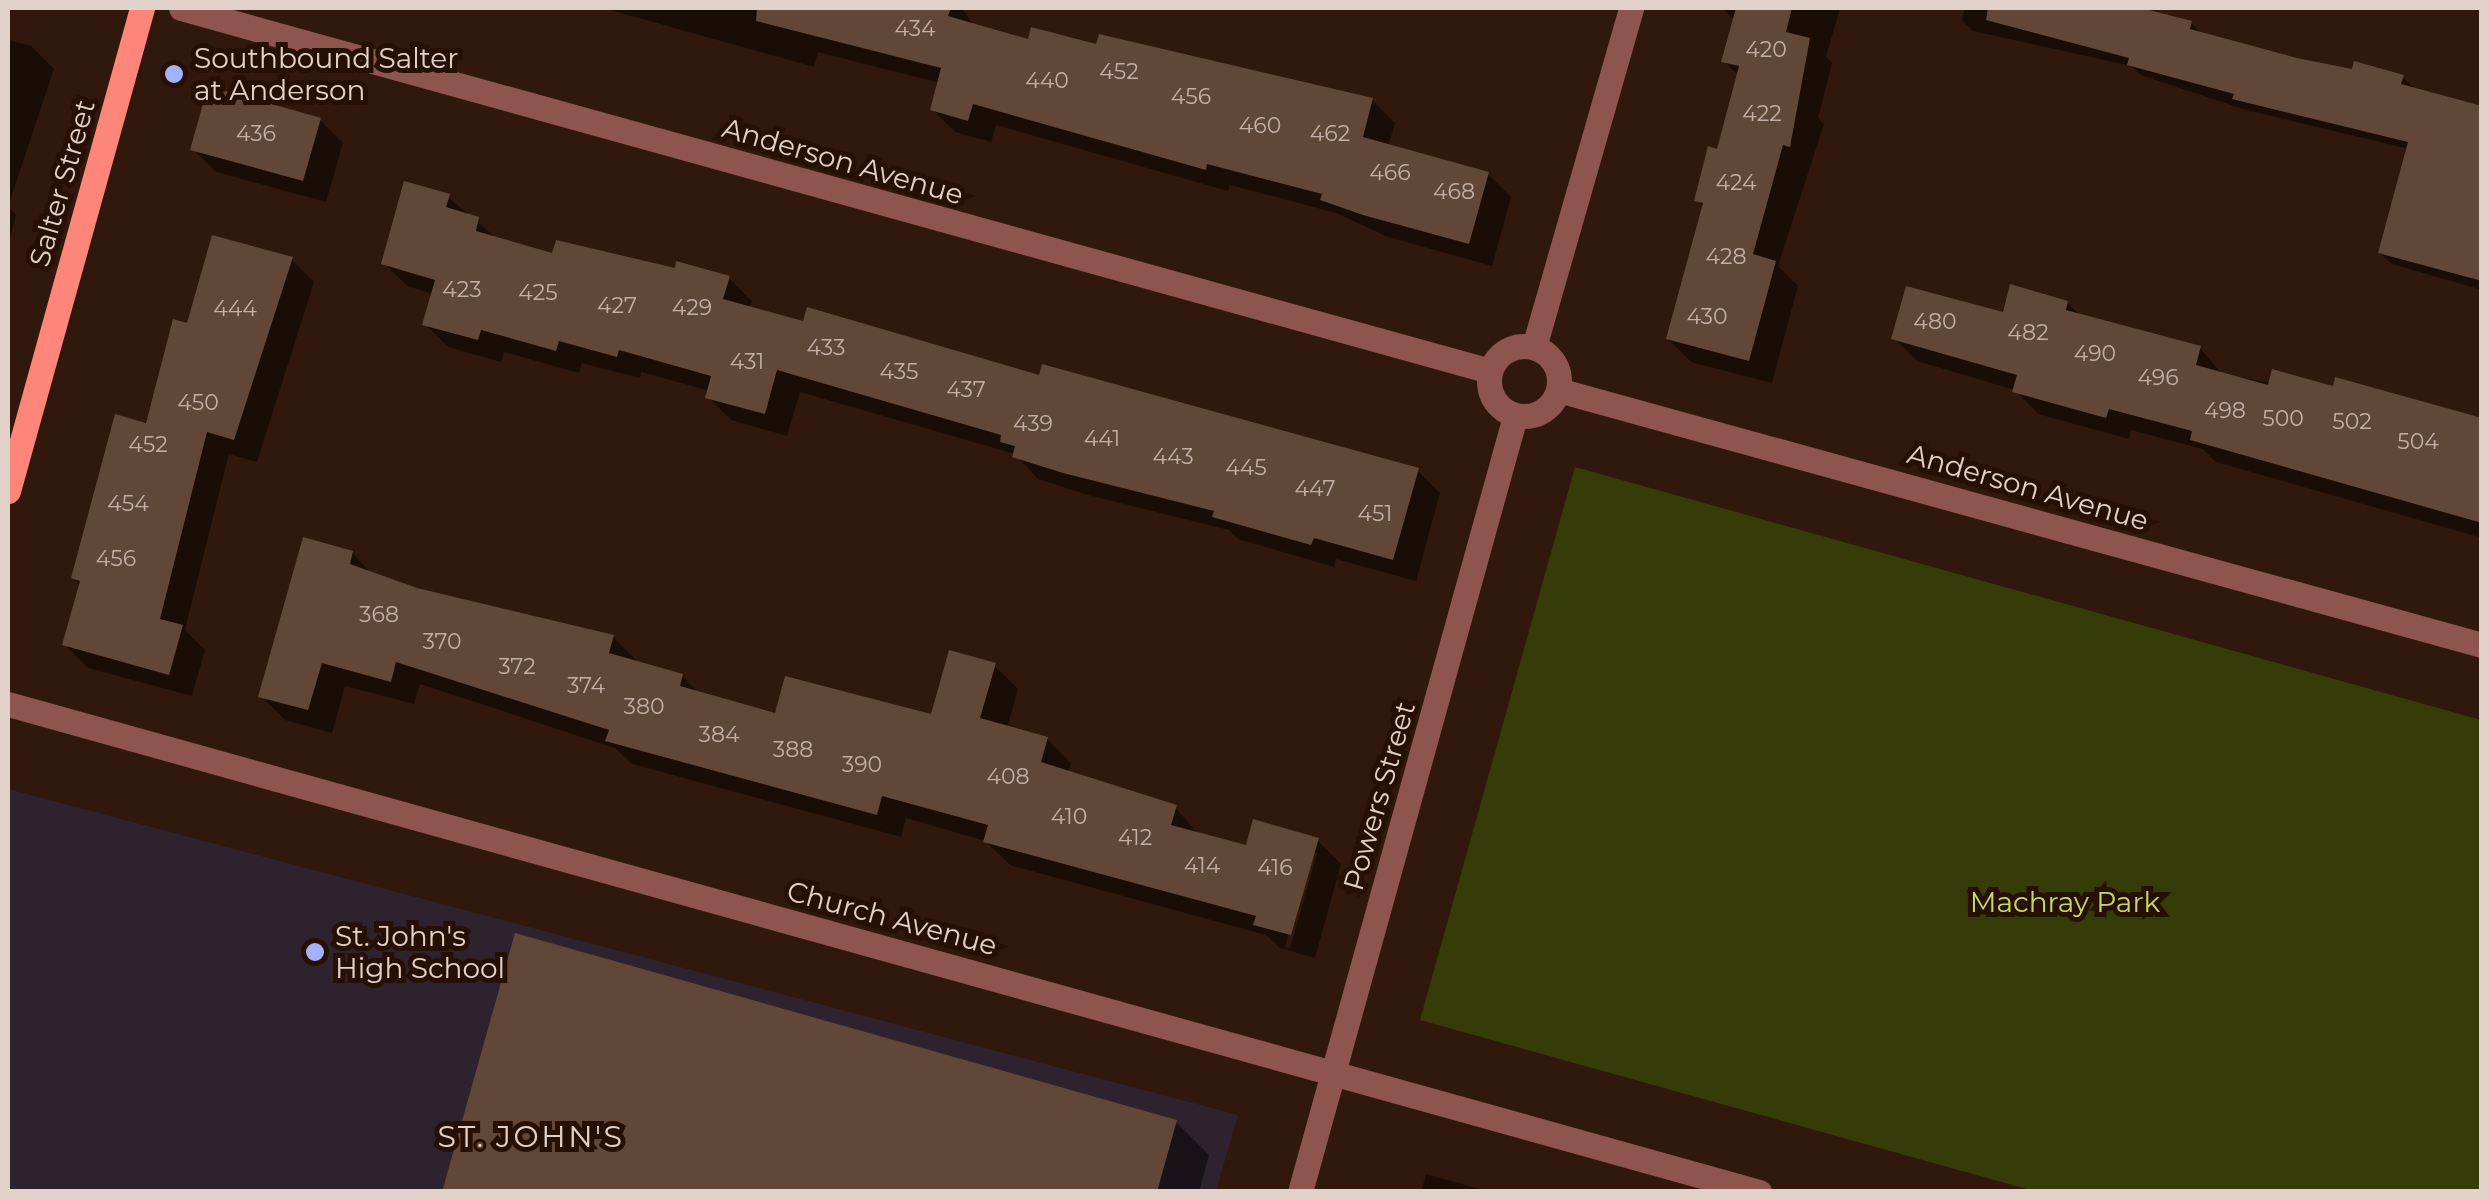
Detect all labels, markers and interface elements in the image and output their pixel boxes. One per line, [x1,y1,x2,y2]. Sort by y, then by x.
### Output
house number: 434 [894,16,936,42]
house number: 420 [1745,37,1787,63]
place label: Southbound Salter at Anderson [194,41,459,107]
house number: 452 [1099,59,1139,85]
marker: Southbound Salter at Anderson [163,63,185,85]
house number: 440 [1025,68,1069,94]
house number: 456 [1171,84,1211,110]
street label: Salter Street [22,96,102,270]
house number: 422 [1742,101,1782,127]
street label: Anderson Avenue [719,111,967,211]
house number: 460 [1239,113,1281,139]
house number: 436 [236,121,276,147]
house number: 462 [1310,121,1350,147]
house number: 466 [1369,160,1411,186]
house number: 424 [1715,170,1757,196]
house number: 468 [1433,179,1475,205]
house number: 428 [1705,244,1747,270]
house number: 423 [442,277,482,303]
house number: 425 [518,280,558,306]
house number: 427 [597,293,637,319]
house number: 429 [672,295,712,321]
house number: 444 [213,296,257,322]
house number: 430 [1686,304,1728,330]
house number: 480 [1913,309,1957,335]
house number: 482 [2007,320,2049,346]
house number: 433 [807,335,845,361]
house number: 490 [2074,341,2116,367]
house number: 431 [730,349,764,375]
house number: 435 [880,359,918,385]
house number: 496 [2137,365,2179,391]
house number: 437 [946,377,986,403]
house number: 450 [177,390,219,416]
house number: 498 [2204,398,2246,424]
house number: 500 [2262,406,2304,432]
house number: 502 [2332,409,2372,435]
house number: 439 [1013,411,1053,437]
house number: 441 [1084,426,1120,452]
house number: 504 [2397,429,2439,455]
house number: 452 [128,432,168,458]
street label: Anderson Avenue [1904,437,2152,537]
house number: 443 [1152,444,1194,470]
house number: 445 [1225,455,1267,481]
house number: 447 [1295,476,1335,502]
house number: 454 [107,491,149,517]
house number: 451 [1358,501,1392,527]
house number: 456 [96,546,136,572]
house number: 368 [359,602,399,628]
house number: 370 [422,629,462,655]
house number: 372 [498,654,536,680]
house number: 374 [567,673,605,699]
house number: 380 [623,694,665,720]
street label: Powers Street [1336,698,1422,894]
house number: 384 [699,722,739,748]
house number: 388 [773,737,813,763]
house number: 390 [842,752,882,778]
house number: 408 [986,764,1030,790]
house number: 410 [1051,804,1087,830]
house number: 412 [1118,825,1152,851]
house number: 414 [1184,853,1220,879]
house number: 416 [1257,855,1293,881]
street label: Church Avenue [783,874,1001,962]
park label: Machray Park [1970,885,2160,919]
place label: St. John's High School [335,919,505,985]
marker: St. John's High School [304,941,326,963]
district label: ST. JOHN'S [437,1119,625,1155]

